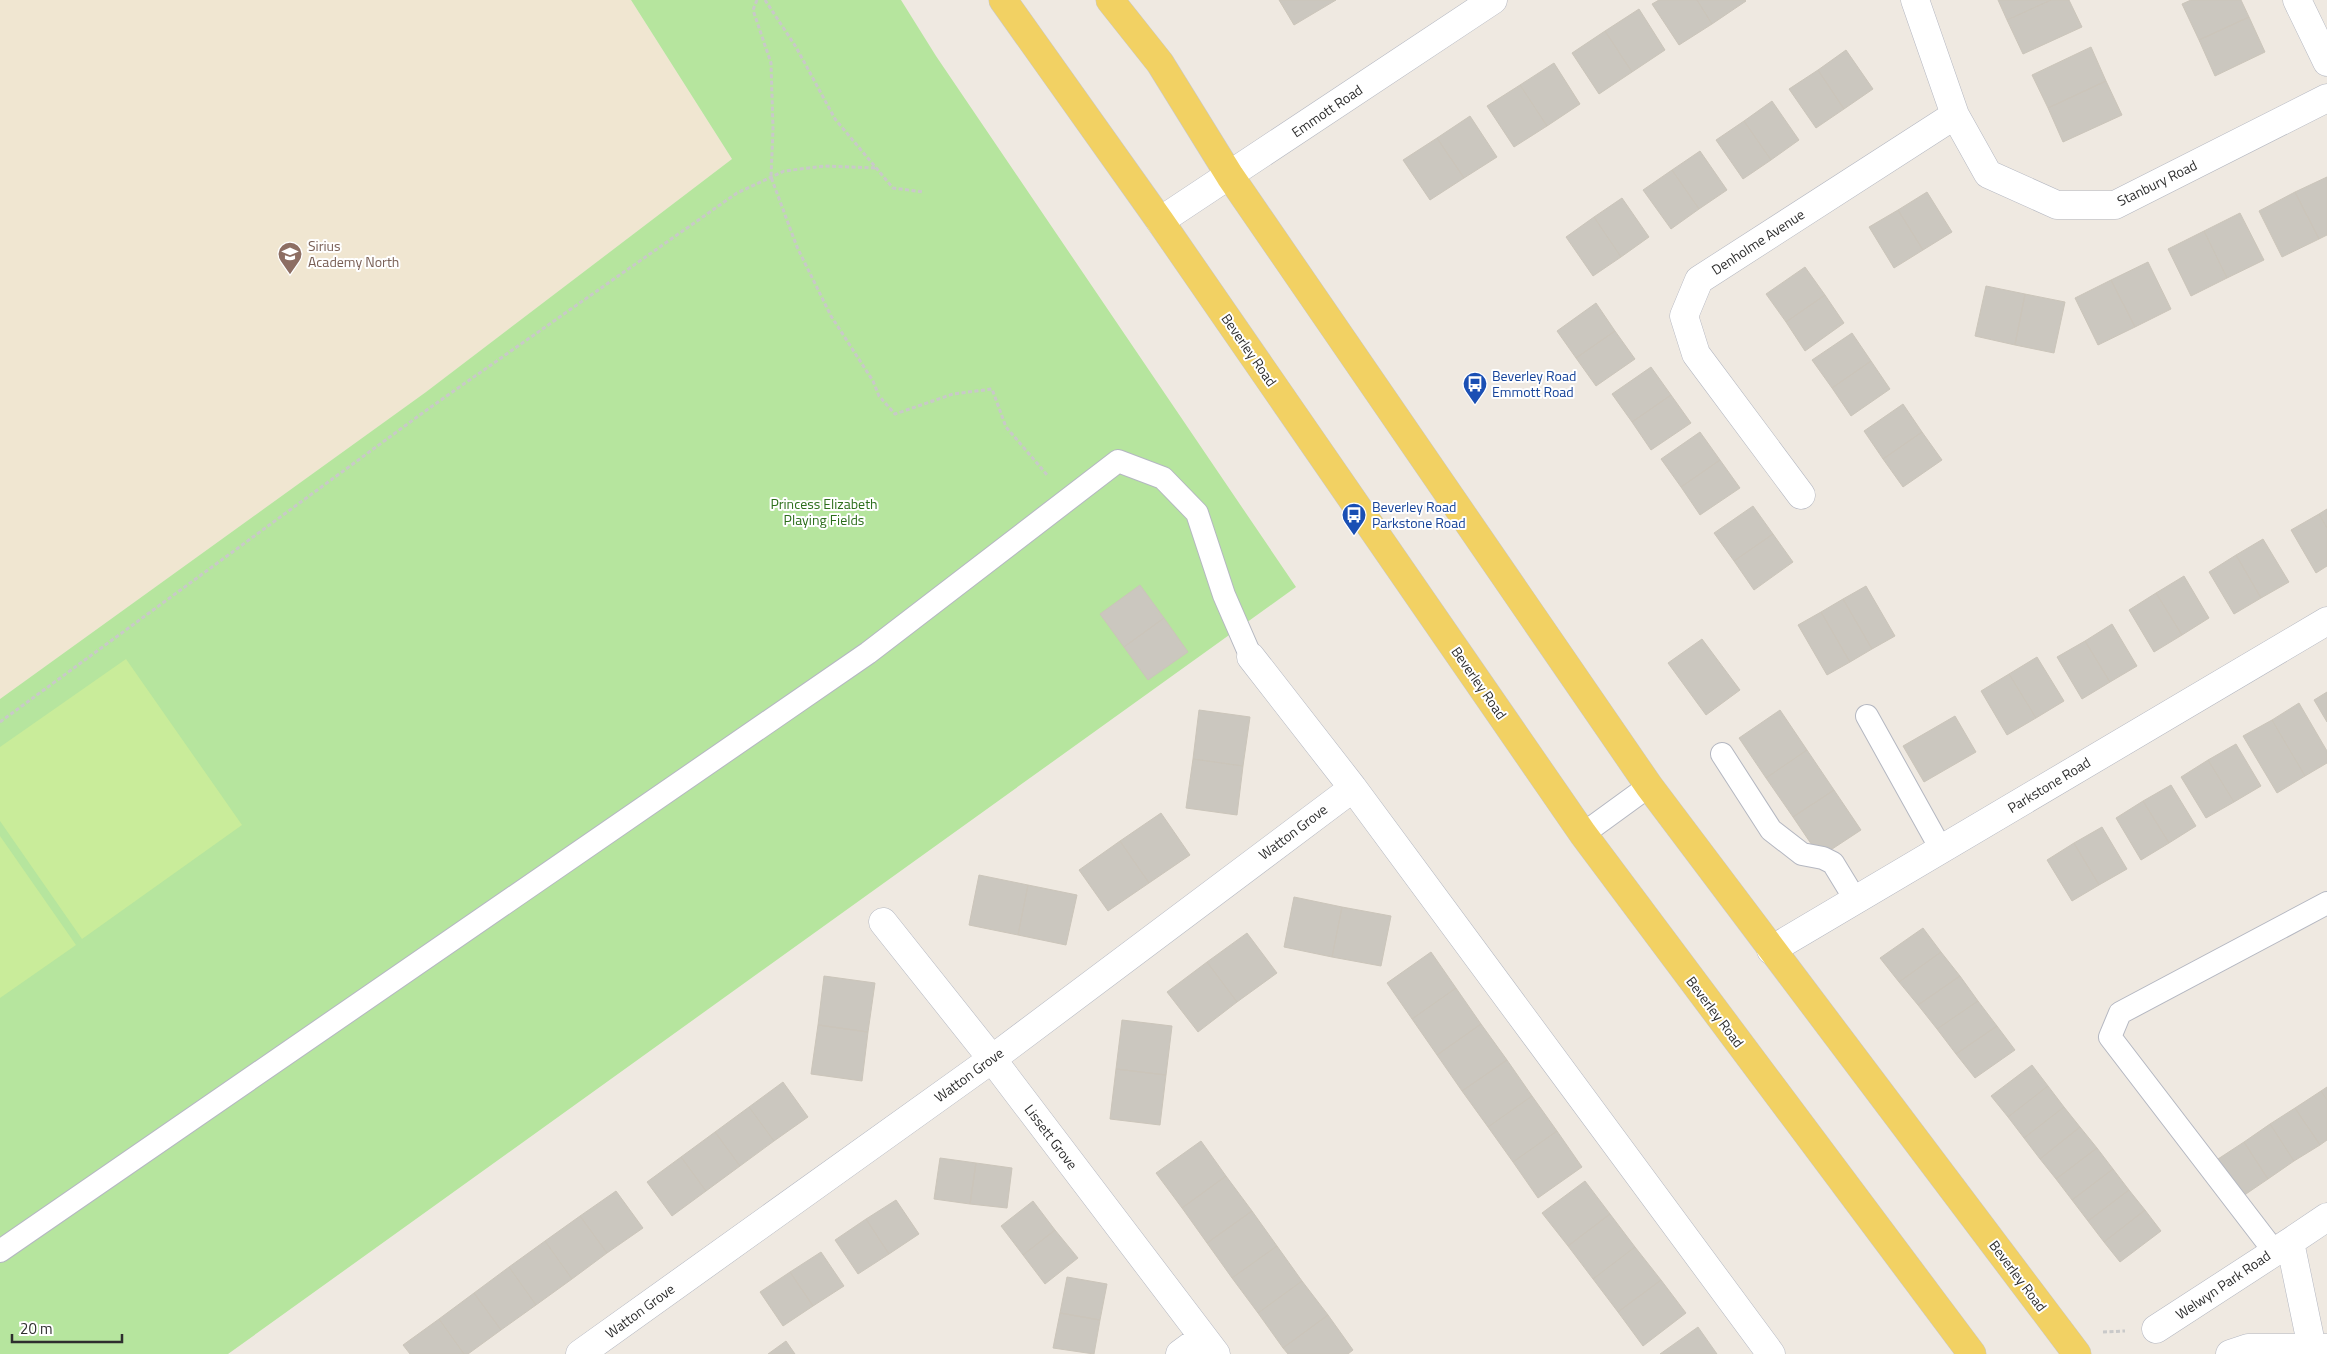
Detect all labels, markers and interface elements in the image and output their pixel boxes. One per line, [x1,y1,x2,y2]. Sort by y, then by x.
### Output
street label: Emmott Road [1287,79,1366,142]
street label: Stanbury Road [2113,154,2200,211]
street label: Denholme Avenue [1707,204,1808,280]
place label: Sirius Academy North [308,235,399,272]
school or university icon: Sirius Academy North [277,241,303,275]
street label: Beverley Road [1217,309,1282,390]
place label: Beverley Road Emmott Road [1492,365,1576,402]
bus stop icon: Beverley Road Emmott Road [1462,371,1488,405]
park label: Princess Elizabeth Playing Fields [770,493,878,530]
place label: Beverley Road Parkstone Road [1372,496,1466,533]
bus stop icon: Beverley Road Parkstone Road [1341,502,1367,536]
street label: Beverley Road [1447,642,1512,723]
street label: Parkstone Road [2003,751,2094,818]
street label: Watton Grove [1254,799,1331,864]
street label: Beverley Road [1682,972,1749,1052]
street label: Watton Grove [930,1042,1008,1107]
street label: Lissett Grove [1020,1100,1083,1174]
street label: Beverley Road [1985,1236,2052,1316]
street label: Welwyn Park Road [2171,1245,2274,1324]
street label: Watton Grove [601,1278,679,1343]
scale bar [12,1312,122,1344]
text: 20 m [20,1317,53,1340]

